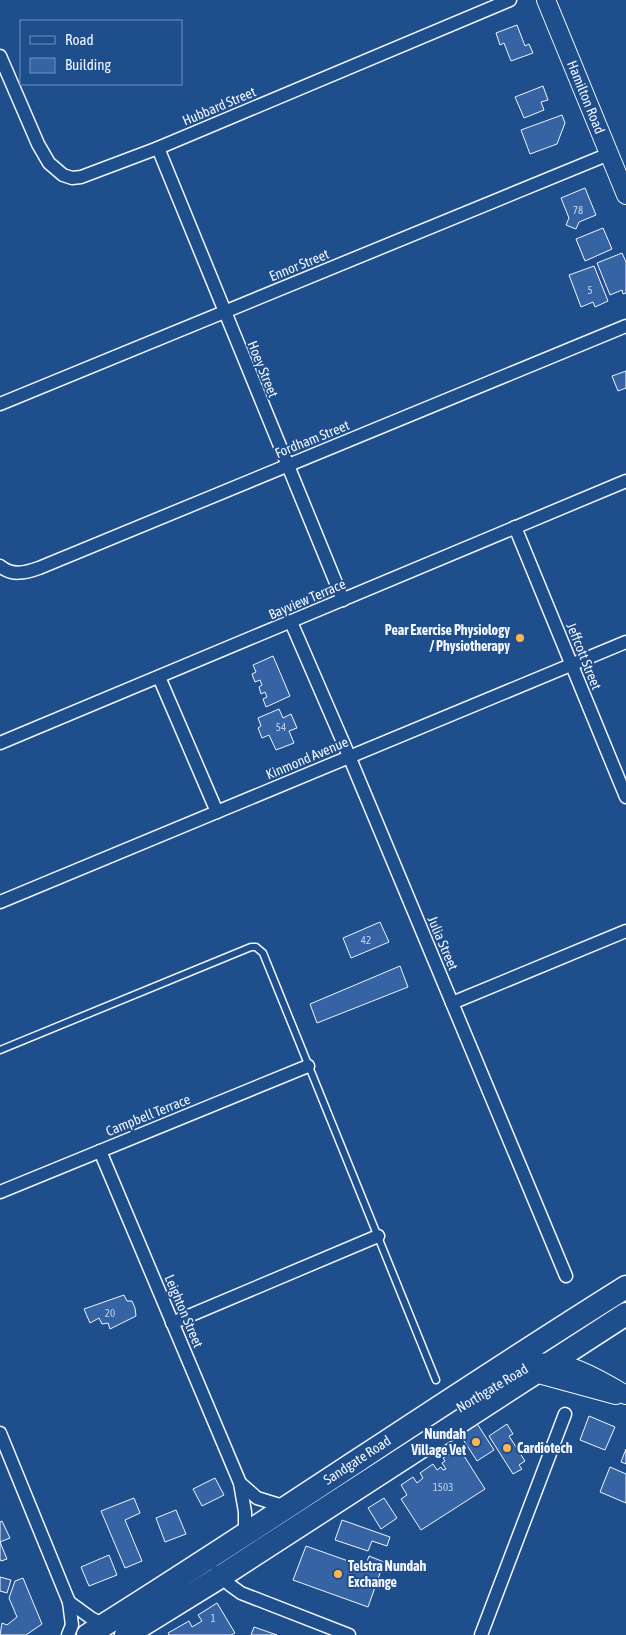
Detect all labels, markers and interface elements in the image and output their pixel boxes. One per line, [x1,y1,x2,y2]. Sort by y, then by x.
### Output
legend [20,20,182,85]
text: Road [65,31,94,48]
text: Building [65,56,111,73]
street label: Hamilton Road [564,58,608,136]
street label: Hubbard Street [180,83,258,129]
house number: 78 [573,204,583,216]
street label: Ennor Street [267,246,331,284]
house number: 5 [587,284,593,296]
street label: Hoey Street [244,338,282,400]
street label: Fordham Street [273,417,351,461]
street label: Bayview Terrace [266,576,348,622]
street label: Jeffcott Street [563,620,605,692]
place label: Pear Exercise Physiology / Physiotherapy [385,622,510,654]
marker: Pear Exercise Physiology / Physiotherapy [514,632,526,644]
house number: 54 [276,721,286,733]
street label: Kinmond Avenue [264,734,350,782]
street label: Julia Street [424,913,462,973]
house number: 42 [361,934,371,946]
street label: Campbell Terrace [103,1091,193,1139]
street label: Leighton Street [161,1272,207,1350]
house number: 20 [105,1307,115,1319]
street label: Northgate Road [453,1360,531,1416]
place label: Nundah Village Vet [410,1426,466,1458]
street label: Sandgate Road [320,1432,394,1488]
marker: Nundah Village Vet [470,1436,482,1448]
place label: Cardiotech [517,1440,573,1456]
marker: Cardiotech [501,1442,513,1454]
house number: 1503 [433,1481,453,1493]
place label: Telstra Nundah Exchange [348,1558,427,1590]
marker: Telstra Nundah Exchange [332,1568,344,1580]
house number: 1 [210,1612,216,1624]

